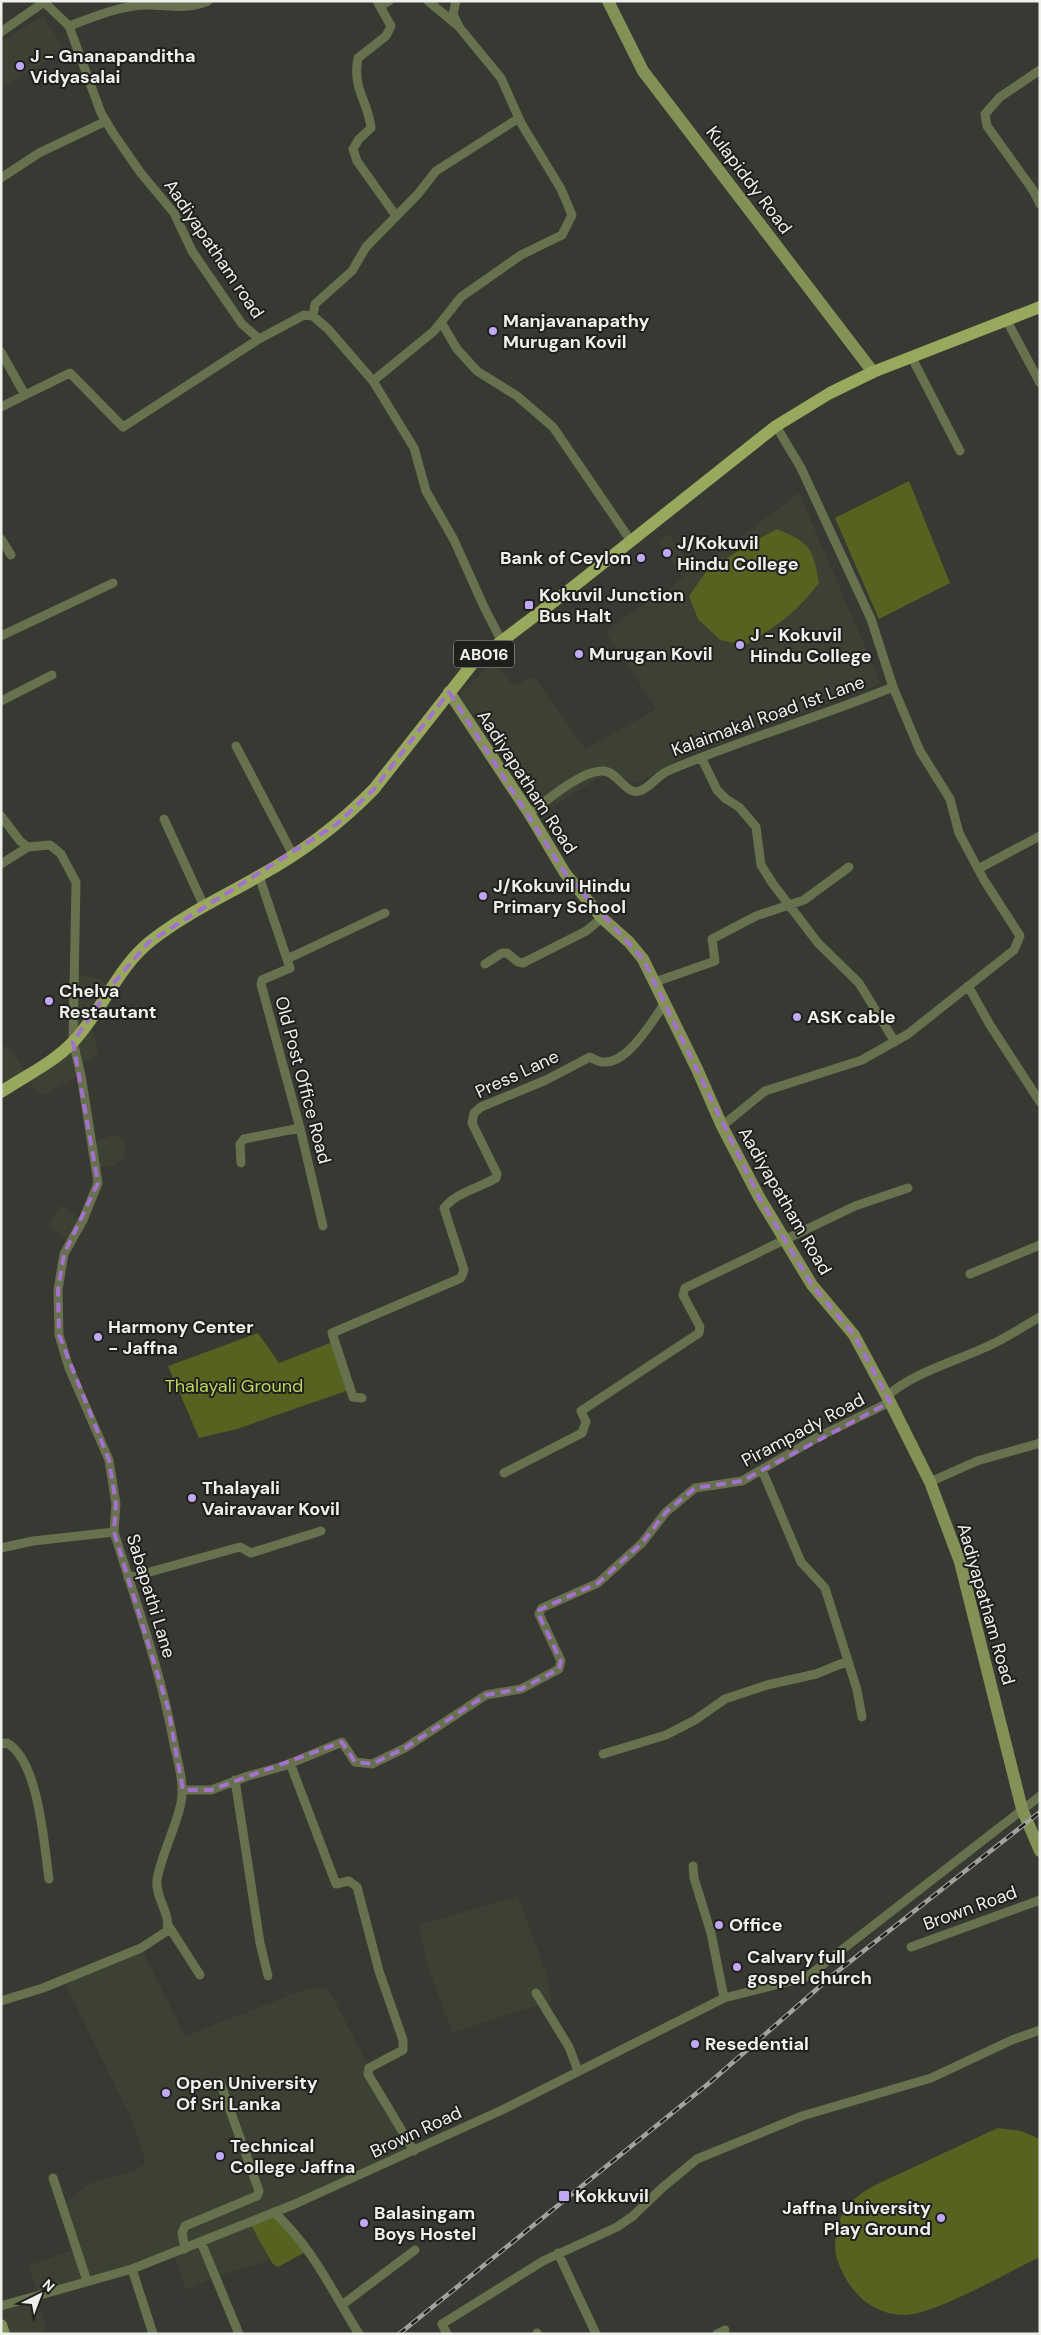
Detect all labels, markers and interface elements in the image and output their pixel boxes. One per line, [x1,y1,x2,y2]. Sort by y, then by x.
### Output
place label: J - Gnanapanditha Vidyasalai [30,44,196,89]
marker: J - Gnanapanditha Vidyasalai [14,60,26,72]
street label: Kulapiddy Road [701,121,797,239]
street label: Aadiyapatham road [158,175,270,323]
place label: Manjavanapathy Murugan Kovil [503,309,649,354]
marker: Manjavanapathy Murugan Kovil [487,325,499,337]
place label: J/Kokuvil Hindu College [677,531,799,576]
place label: Bank of Ceylon [500,546,631,570]
marker: J/Kokuvil Hindu College [661,547,673,559]
marker: Bank of Ceylon [635,552,647,564]
place label: Kokuvil Junction Bus Halt [539,583,684,628]
marker: Kokuvil Junction Bus Halt [523,599,535,611]
place label: J - Kokuvil Hindu College [750,623,872,668]
marker: J - Kokuvil Hindu College [734,639,746,651]
road number: AB016 [454,641,514,668]
place label: Murugan Kovil [589,642,713,666]
marker: Murugan Kovil [573,648,585,660]
street label: Kalaimakal Road 1st Lane [668,670,868,762]
street label: Aadiyapatham Road [471,705,583,859]
place label: J/Kokuvil Hindu Primary School [493,874,631,919]
marker: J/Kokuvil Hindu Primary School [477,890,489,902]
place label: Chelva Restautant [59,979,157,1024]
street label: Old Post Office Road [269,994,337,1166]
marker: Chelva Restautant [43,995,55,1007]
place label: ASK cable [807,1005,896,1029]
marker: ASK cable [791,1011,803,1023]
street label: Press Lane [471,1044,563,1104]
street label: Aadiyapatham Road [733,1123,837,1279]
place label: Harmony Center - Jaffna [108,1315,254,1360]
marker: Harmony Center - Jaffna [92,1331,104,1343]
park label: Thalayali Ground [165,1374,303,1398]
street label: Pirampady Road [737,1387,869,1473]
place label: Thalayali Vairavavar Kovil [202,1476,340,1521]
marker: Thalayali Vairavavar Kovil [186,1492,198,1504]
street label: Aadiyapatham Road [951,1520,1021,1688]
street label: Sabapathi Lane [121,1531,181,1661]
street label: Brown Road [920,1880,1020,1936]
place label: Office [729,1913,783,1937]
marker: Office [713,1919,725,1931]
place label: Calvary full gospel church [747,1945,872,1990]
marker: Calvary full gospel church [731,1961,743,1973]
place label: Resedential [705,2032,809,2056]
marker: Resedential [689,2038,701,2050]
place label: Open University Of Sri Lanka [176,2071,318,2116]
marker: Open University Of Sri Lanka [160,2087,172,2099]
street label: Brown Road [366,2100,466,2164]
place label: Technical College Jaffna [230,2134,355,2179]
marker: Technical College Jaffna [214,2150,226,2162]
place label: Kokkuvil [575,2184,649,2208]
marker: Kokkuvil [557,2189,571,2203]
place label: Jaffna University Play Ground [782,2196,931,2241]
place label: Balasingam Boys Hostel [374,2201,476,2246]
marker: Jaffna University Play Ground [935,2212,947,2224]
marker: Balasingam Boys Hostel [358,2217,370,2229]
north arrow [15,2270,65,2320]
text: N [39,2275,59,2295]

